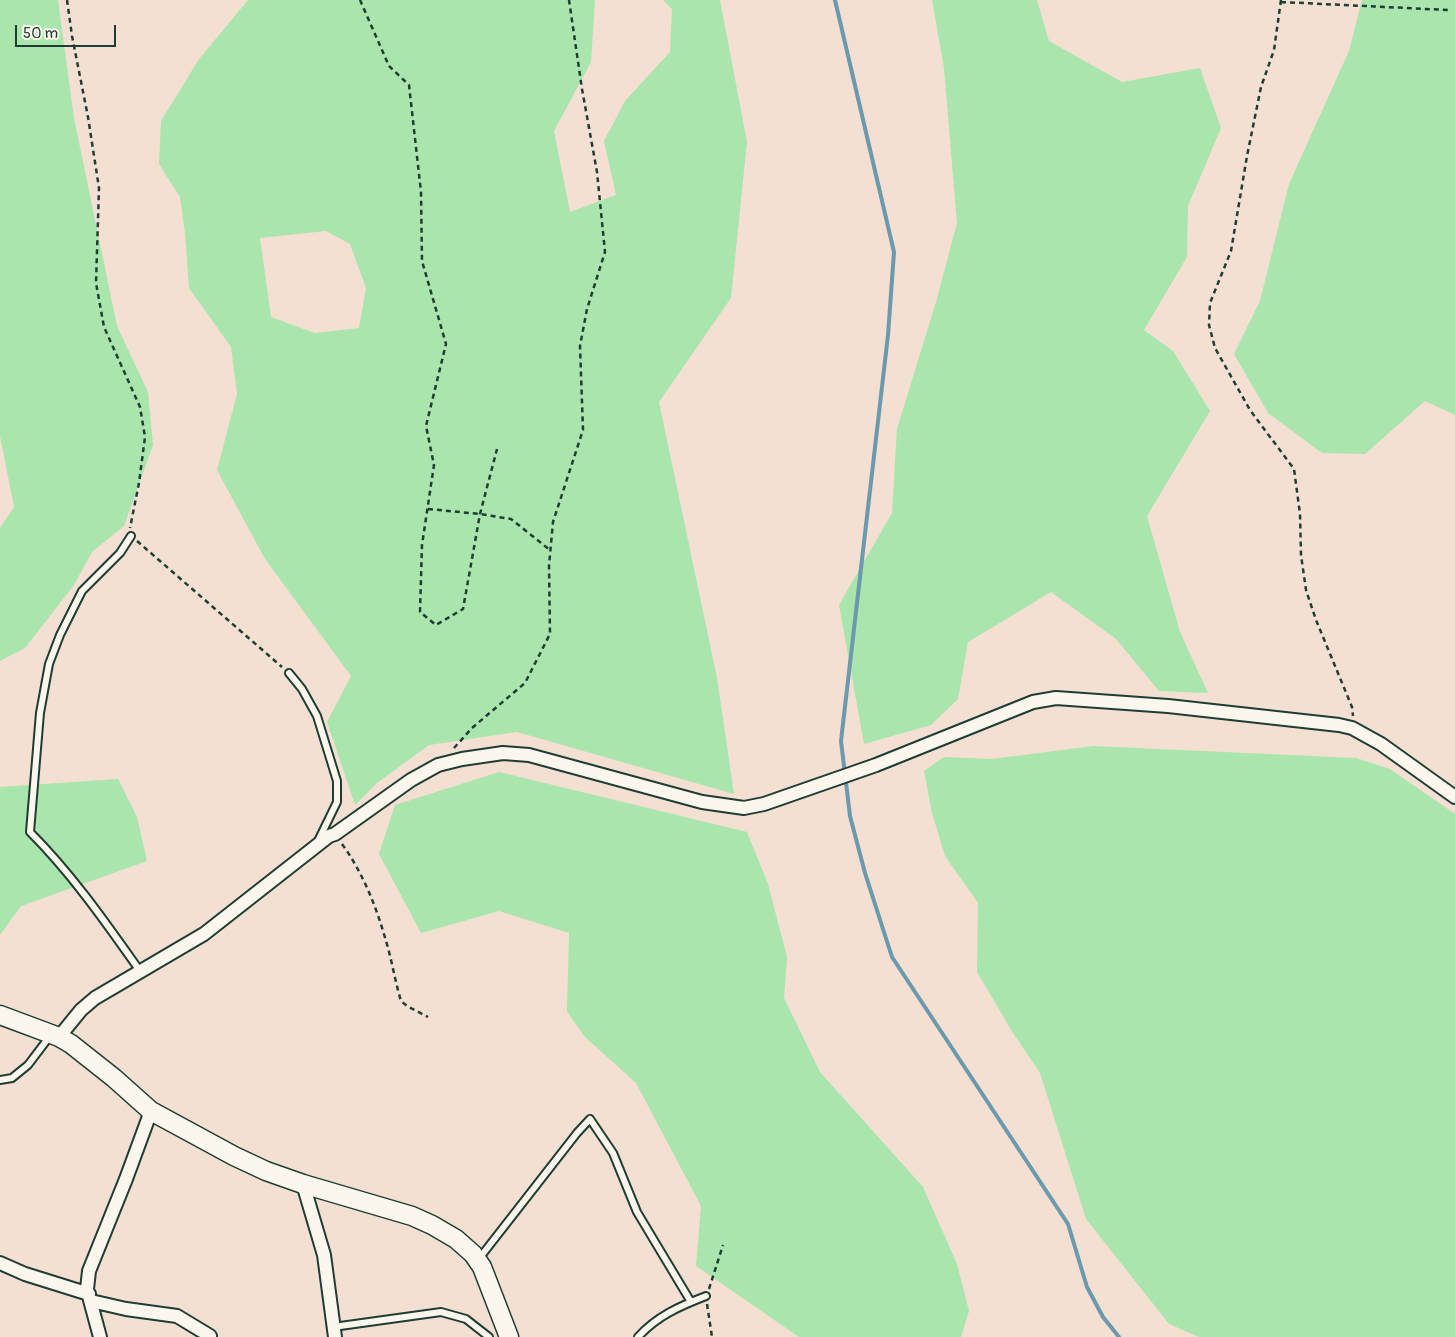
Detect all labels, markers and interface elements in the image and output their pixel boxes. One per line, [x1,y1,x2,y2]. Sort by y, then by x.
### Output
scale bar [18,15,119,47]
text: 50 m [23,24,58,43]

